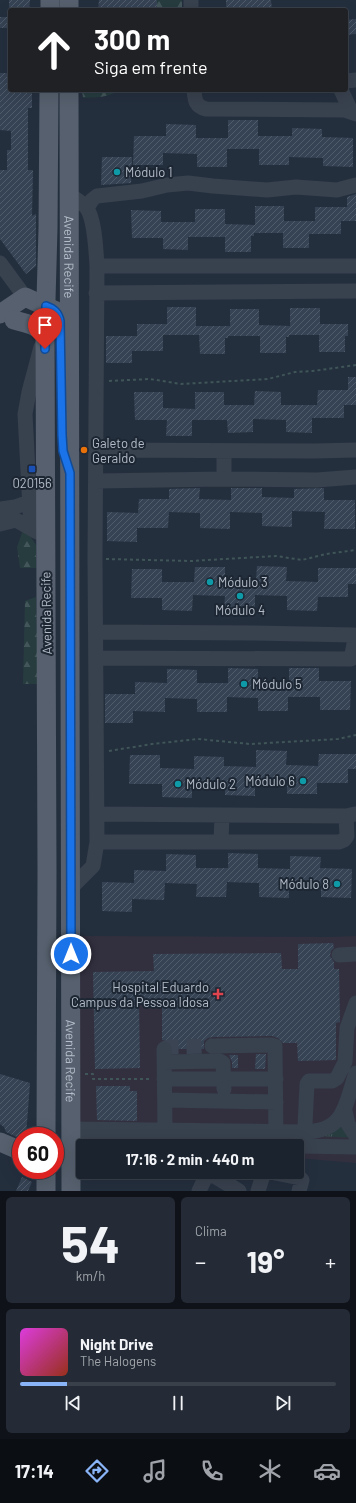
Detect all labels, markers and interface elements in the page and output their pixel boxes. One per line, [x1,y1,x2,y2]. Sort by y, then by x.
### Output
text: 300 m [94,22,170,56]
icon: ahead [28,24,80,76]
text: Siga em frente [94,56,208,78]
place label: Módulo 1 [125,164,173,180]
marker: Módulo 1 [112,167,122,177]
street label: Avenida Recife [61,215,77,299]
pin [28,308,62,349]
icon: arrive [34,314,56,336]
place label: Galeto de Geraldo [92,435,145,466]
marker: Galeto de Geraldo [79,445,89,455]
marker: 020156 [27,464,37,474]
place label: 020156 [12,475,52,491]
street label: Avenida Recife [37,571,55,655]
place label: Módulo 3 [218,574,268,590]
marker: Módulo 3 [205,577,215,587]
marker: Módulo 4 [235,591,245,601]
place label: Módulo 4 [215,602,265,618]
place label: Módulo 5 [252,676,302,692]
marker: Módulo 5 [239,679,249,689]
place label: Módulo 6 [245,773,295,789]
place label: Módulo 2 [186,776,236,792]
marker: Módulo 6 [298,776,308,786]
marker: Módulo 2 [173,779,183,789]
place label: Módulo 8 [279,876,329,892]
marker: Módulo 8 [332,879,342,889]
position arrow [50,933,92,975]
place label: Hospital Eduardo Campus da Pessoa Idosa [71,979,209,1010]
marker: Hospital Eduardo Campus da Pessoa Idosa [212,988,224,1000]
street label: Avenida Recife [63,1019,79,1103]
speed limit sign: 60 [12,1127,64,1179]
text: 17:16 · 2 min · 440 m [126,1150,254,1168]
text: 54 [61,1211,120,1273]
text: Clima [195,1223,227,1239]
text: 19° [247,1243,284,1279]
text: − [195,1248,206,1274]
text: + [325,1248,336,1274]
text: km/h [76,1268,105,1284]
text: Night Drive [80,1335,153,1353]
text: The Halogens [80,1353,156,1369]
icon: previous [62,1392,84,1414]
icon: pause [167,1392,189,1414]
icon: next [272,1392,294,1414]
icon: directions [83,1457,111,1485]
icon: music [141,1457,169,1485]
icon: phone [198,1457,226,1485]
icon: climate [256,1457,284,1485]
icon: car [313,1457,341,1485]
text: 17:14 [15,1460,54,1482]

